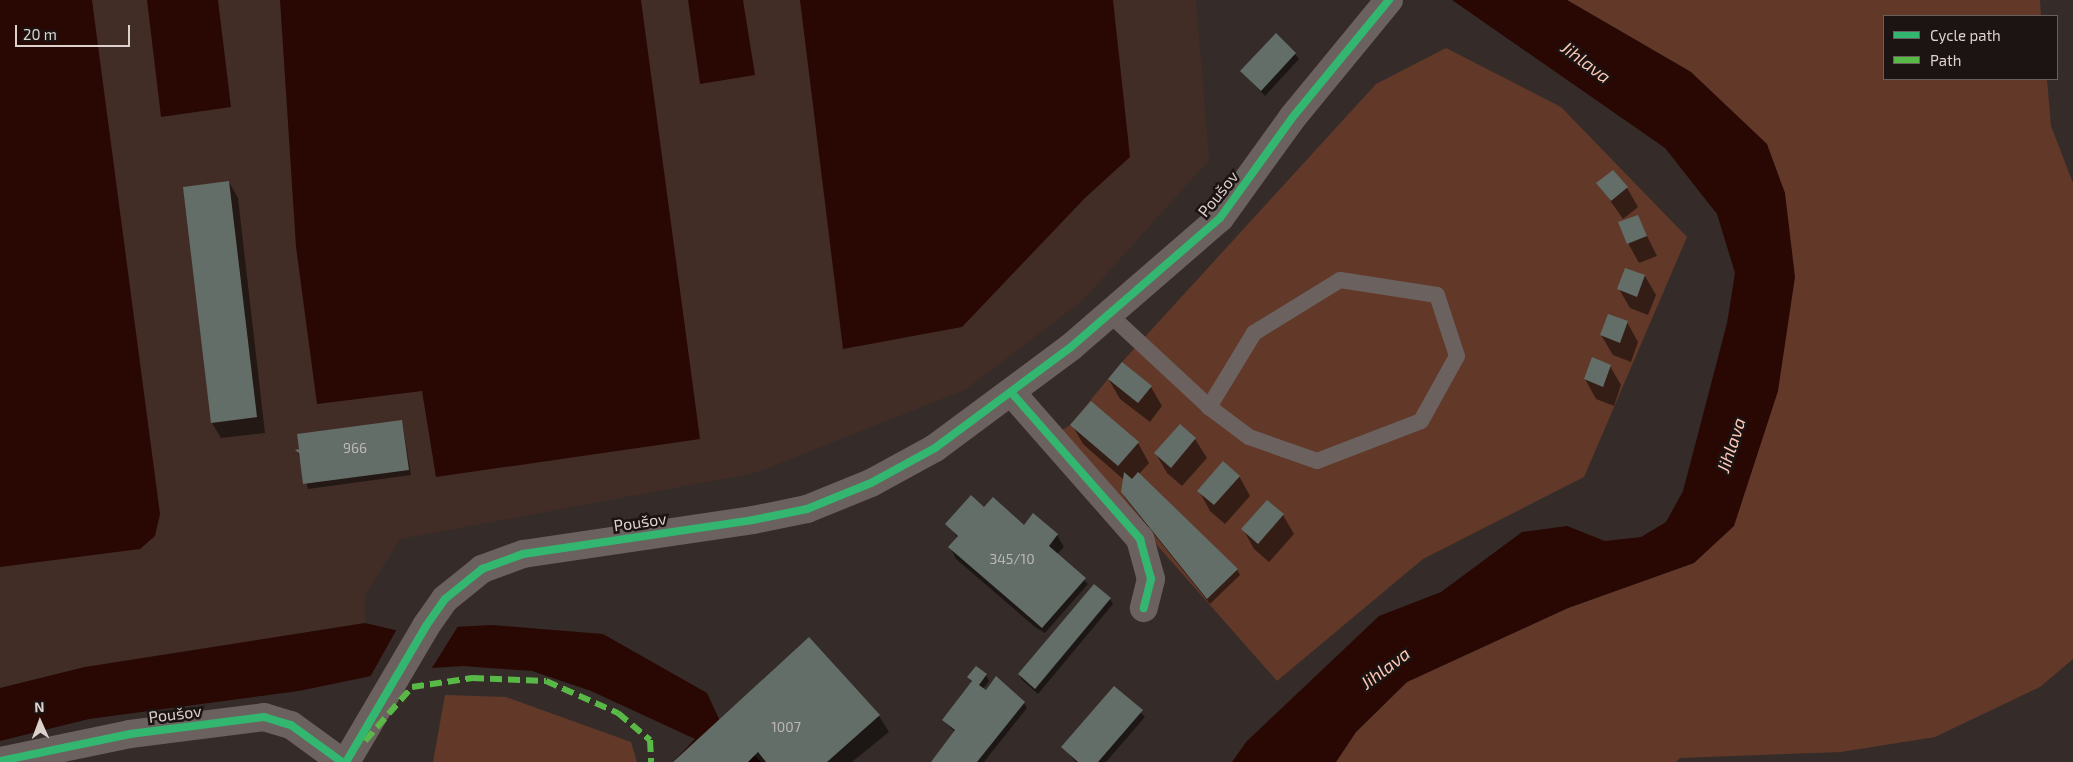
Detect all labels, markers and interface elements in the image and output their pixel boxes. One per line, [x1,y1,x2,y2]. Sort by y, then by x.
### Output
scale bar [18,15,132,47]
legend [1883,15,2058,80]
text: 20 m [23,25,57,43]
text: Cycle path [1930,26,2001,44]
water label: Jihlava [1557,36,1615,88]
text: Path [1930,51,1961,69]
street label: Poušov [1194,167,1242,221]
water label: Jihlava [1712,415,1750,475]
house number: 966 [343,440,367,456]
street label: Poušov [612,509,668,535]
house number: 345/10 [989,551,1035,567]
water label: Jihlava [1356,642,1414,694]
north arrow [15,697,65,747]
text: N [34,698,45,715]
street label: Poušov [147,701,203,727]
house number: 1007 [771,719,801,735]

